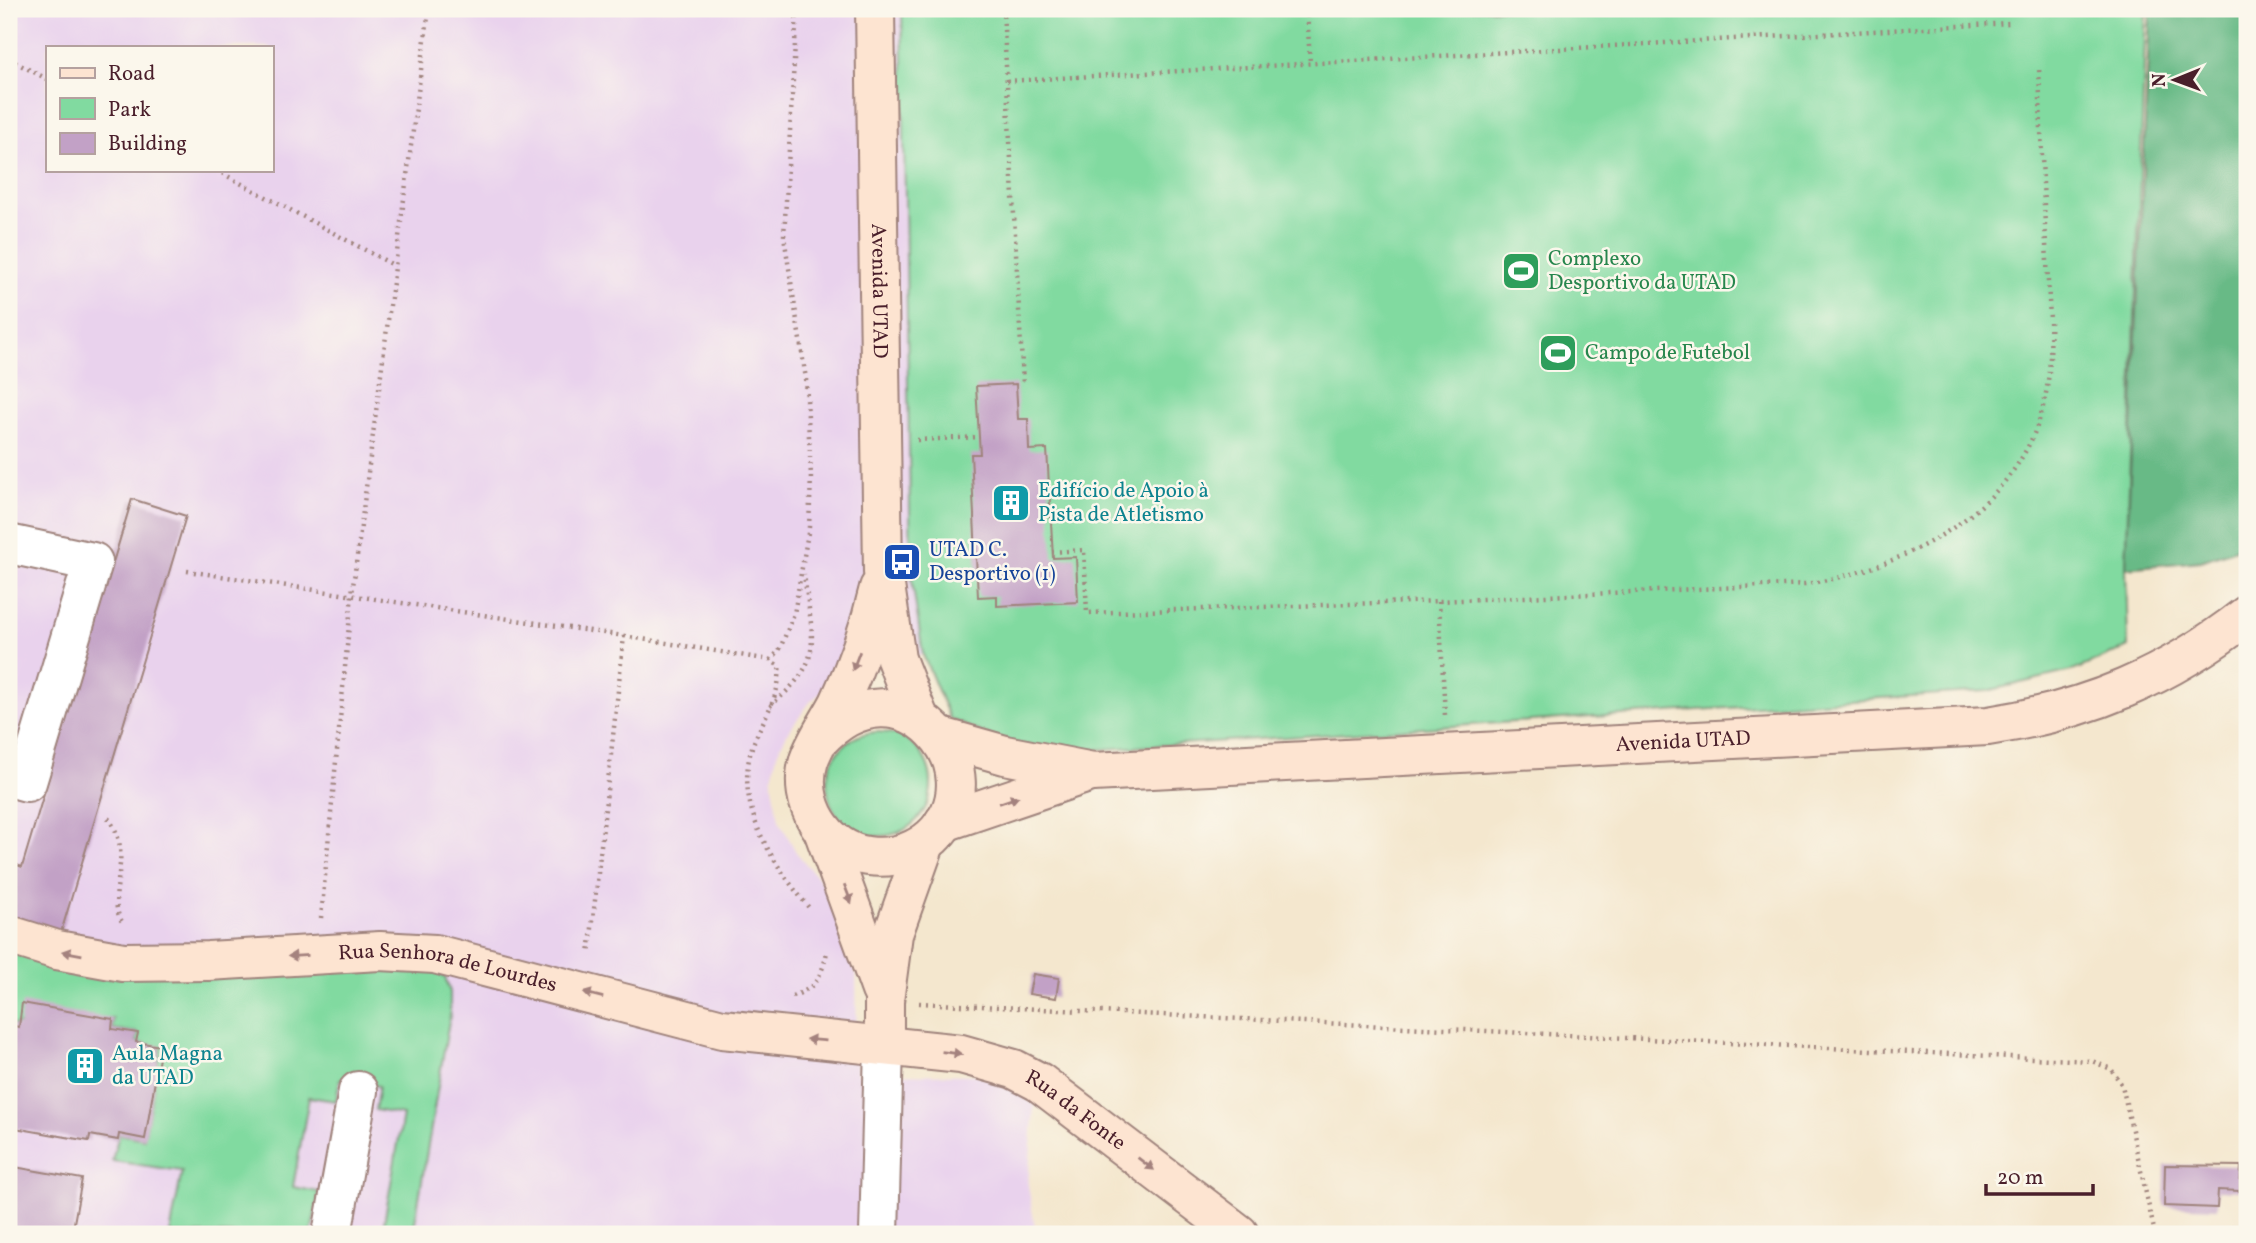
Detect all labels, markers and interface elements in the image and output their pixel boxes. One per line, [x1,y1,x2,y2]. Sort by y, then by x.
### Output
legend [46,46,273,172]
north arrow [2140,46,2210,116]
text: Road [108,60,155,89]
text: N [2147,73,2173,87]
text: Park [108,96,151,125]
text: Building [108,130,187,159]
street label: Avenida UTAD [864,223,894,359]
place label: Complexo Desportivo da UTAD [1548,245,1736,298]
sports icon: Complexo Desportivo da UTAD [1500,250,1542,292]
sports icon: Campo de Futebol [1537,332,1579,374]
place label: Campo de Futebol [1585,339,1750,368]
place label: Edifício de Apoio à Pista de Atletismo [1038,477,1209,530]
building icon: Edifício de Apoio à Pista de Atletismo [990,482,1032,524]
place label: UTAD C. Desportivo (1) [929,536,1056,589]
bus stop icon: UTAD C. Desportivo (1) [881,541,923,583]
one-way arrow [850,650,861,671]
street label: Avenida UTAD [1615,724,1751,760]
one-way arrow [999,794,1020,805]
one-way arrow [842,884,853,905]
street label: Rua Senhora de Lourdes [337,936,560,1000]
one-way arrow [60,947,82,958]
one-way arrow [287,951,309,962]
one-way arrow [582,989,604,1000]
one-way arrow [805,1034,827,1045]
place label: Aula Magna da UTAD [112,1040,223,1093]
building icon: Aula Magna da UTAD [64,1045,106,1087]
one-way arrow [941,1048,963,1059]
street label: Rua da Fonte [1020,1063,1132,1157]
scale bar [1986,1152,2093,1196]
one-way arrow [1137,1156,1155,1171]
text: 20 m [1997,1164,2043,1193]

